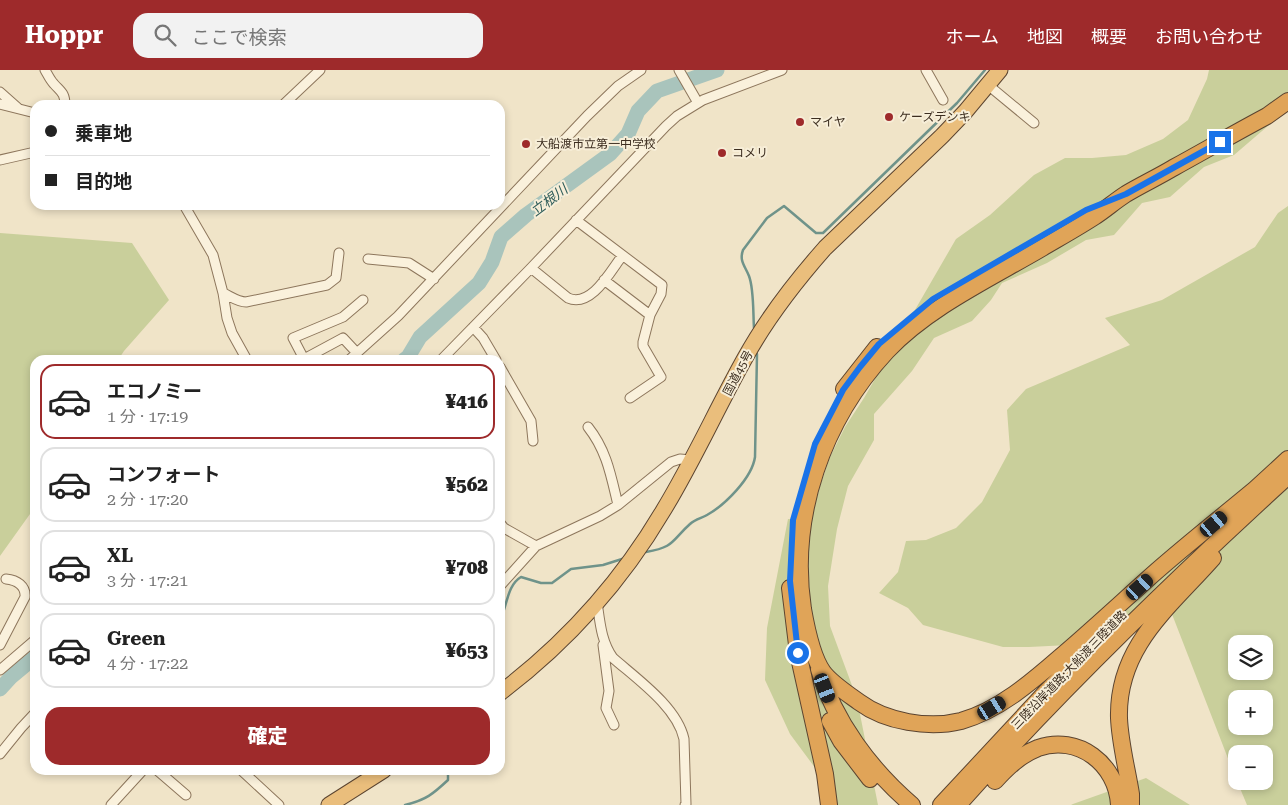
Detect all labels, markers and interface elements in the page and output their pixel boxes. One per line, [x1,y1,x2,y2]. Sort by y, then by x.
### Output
search box [133,13,483,58]
text: Hoppr [25,21,103,49]
icon: search [151,21,179,49]
text: ここで検索 [191,26,286,49]
text: ホーム [946,26,999,47]
text: 地図 [1027,26,1063,47]
text: 概要 [1091,26,1127,47]
text: お問い合わせ [1155,26,1263,47]
place label: ケーズデンキ [899,110,970,124]
marker: ケーズデンキ [883,111,895,123]
place label: マイヤ [810,115,846,129]
marker: マイヤ [794,116,806,128]
text: 乗車地 [75,122,132,145]
route end [1209,131,1231,153]
place label: 大船渡市立第一中学校 [536,137,656,151]
marker: 大船渡市立第一中学校 [520,138,532,150]
place label: コメリ [732,146,768,160]
marker: コメリ [716,147,728,159]
text: 目的地 [75,170,132,193]
water label: 立根川 [527,180,572,219]
street label: 国道45号 [720,348,756,398]
icon: car [47,379,92,424]
text: エコノミー [107,380,202,403]
text: ¥416 [445,390,488,413]
text: 1 分 · 17:19 [107,407,188,426]
icon: car [47,462,92,507]
text: コンフォート [107,463,220,486]
text: ¥562 [445,473,488,496]
text: 2 分 · 17:20 [107,490,188,509]
car [1197,509,1230,539]
text: XL [107,544,133,567]
icon: car [47,545,92,590]
text: ¥708 [445,556,488,579]
text: 3 分 · 17:21 [107,571,188,590]
car [1123,571,1156,603]
street label: 三陸沿岸道路;大船渡三陸道路 [1009,608,1129,732]
text: Green [107,627,165,650]
icon: car [47,628,92,673]
map controls [1228,635,1273,790]
button: layers [1228,635,1273,680]
text: ¥653 [445,639,488,662]
route start [787,642,809,664]
text: 4 分 · 17:22 [107,654,188,673]
car [812,671,837,705]
button: + [1228,690,1273,735]
car [975,694,1008,722]
button: 確定 [45,707,490,765]
button: − [1228,745,1273,790]

